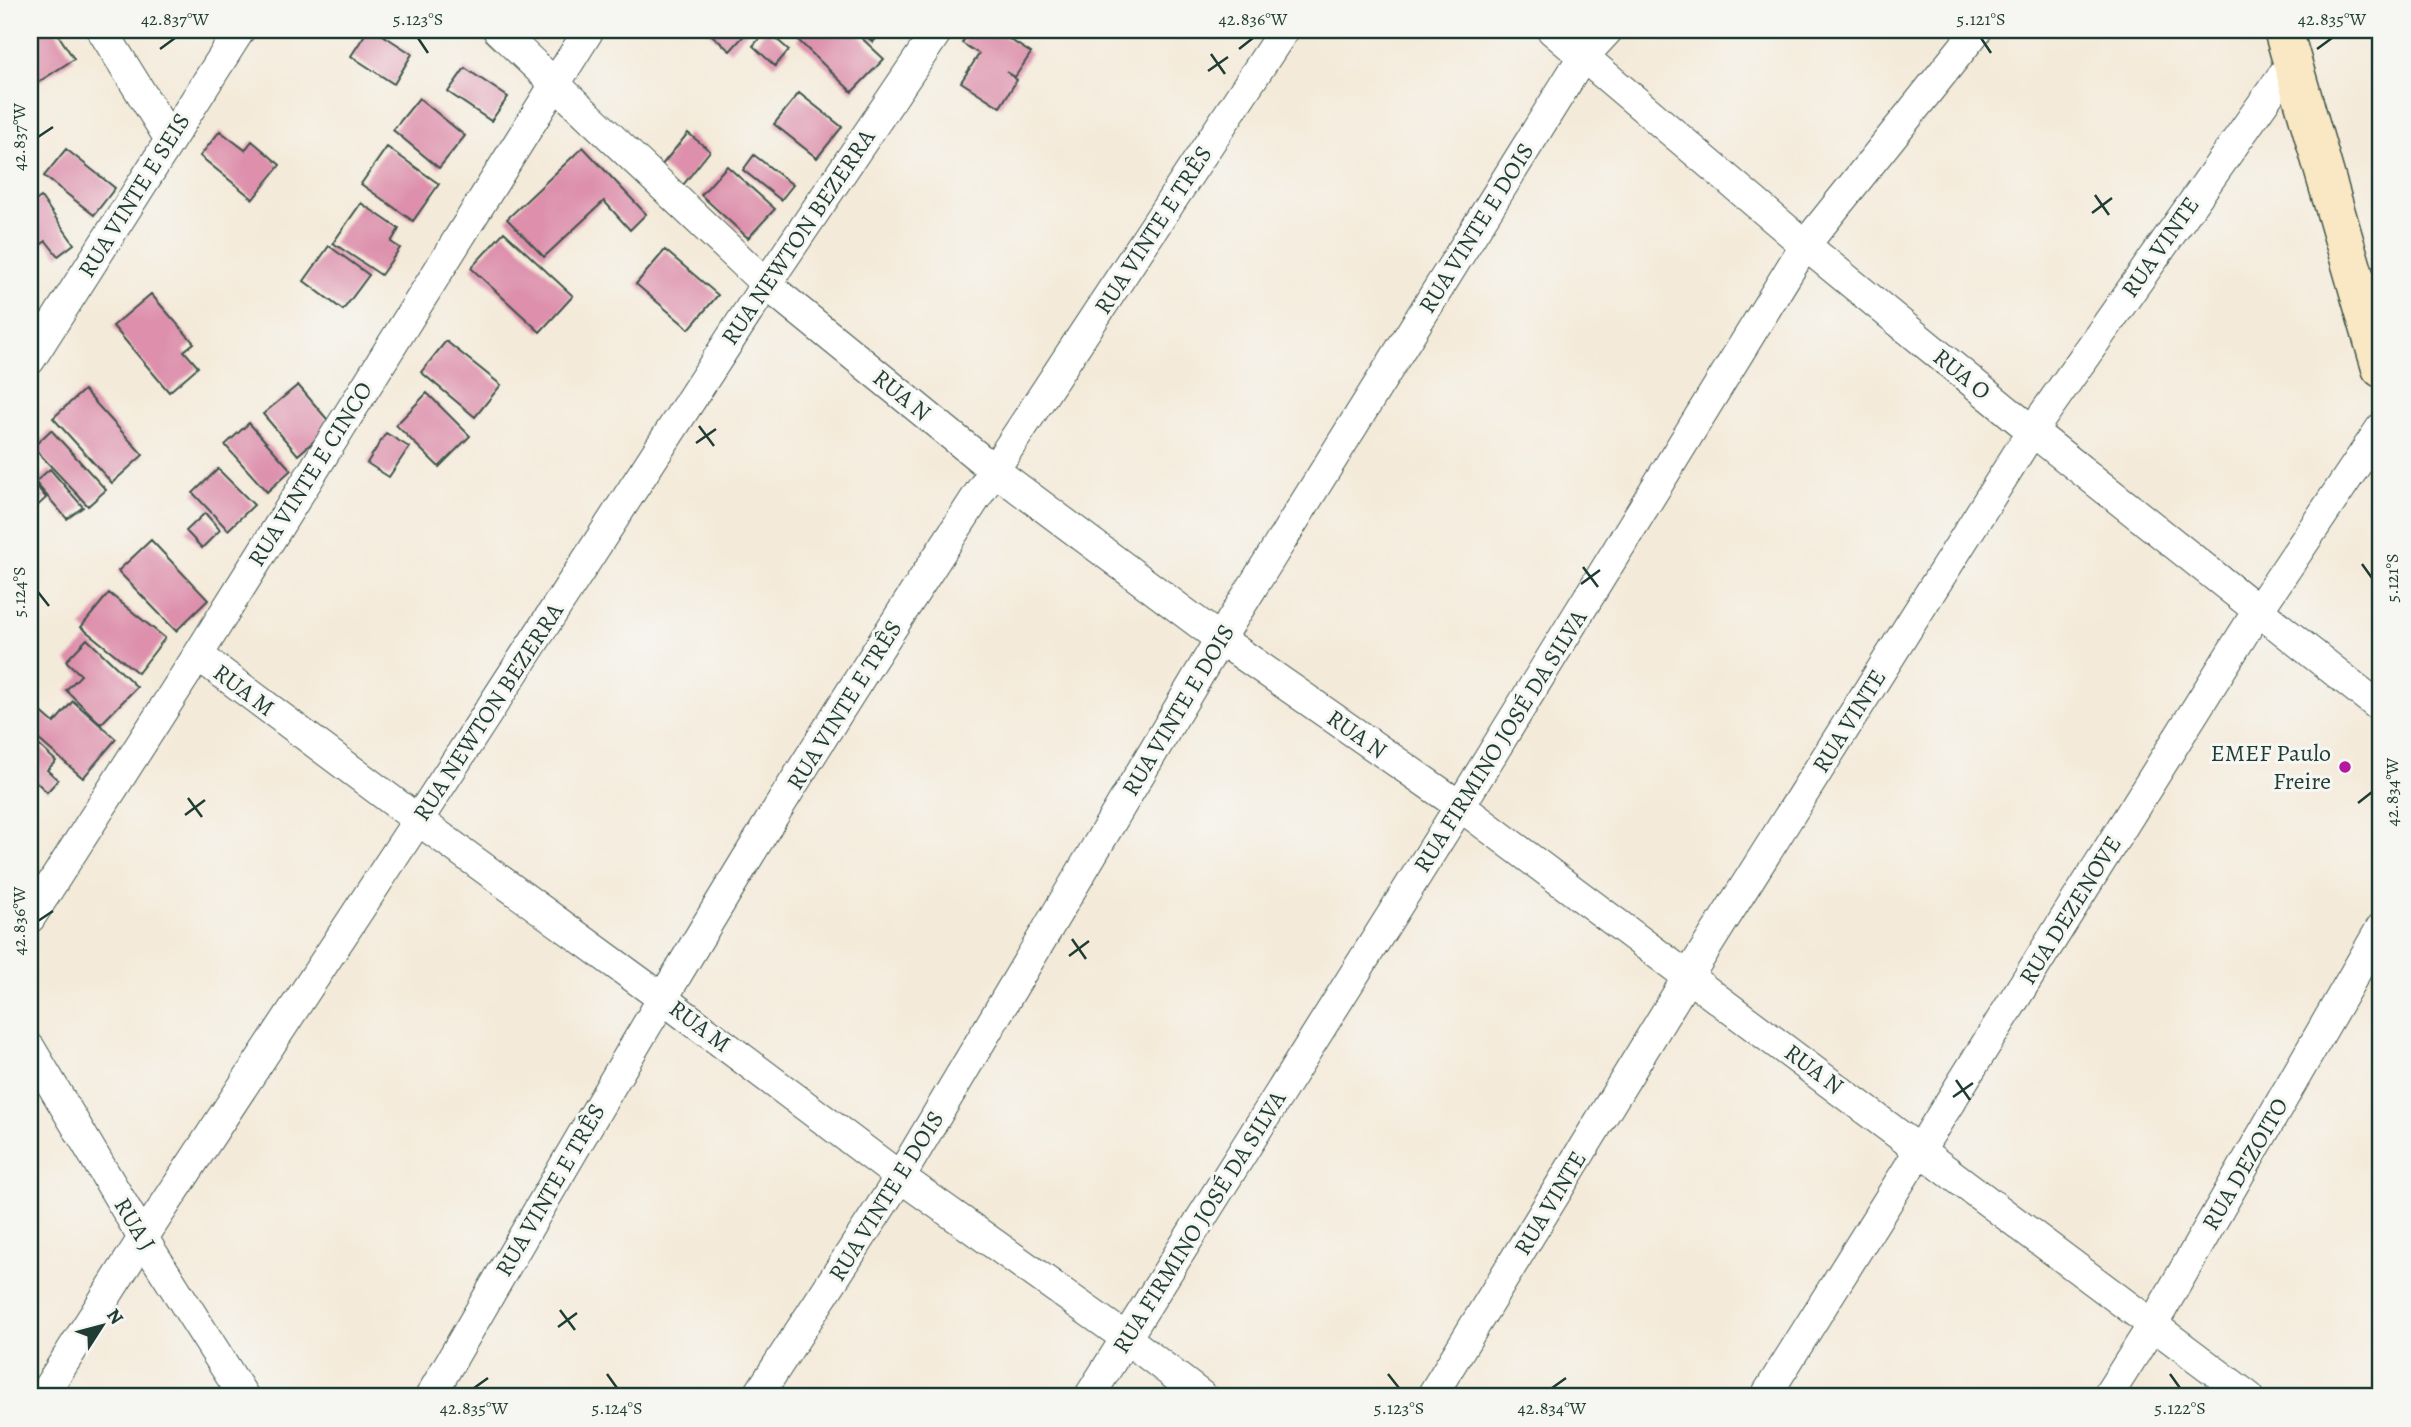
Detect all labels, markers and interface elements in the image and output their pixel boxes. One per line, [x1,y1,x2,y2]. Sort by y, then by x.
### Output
text: 42.837°W [141,7,209,31]
text: 5.123°S [393,7,443,31]
text: 42.836°W [1219,7,1288,31]
text: 5.121°S [1956,7,2006,31]
text: 42.835°W [2298,7,2366,31]
text: 42.837°W [7,103,31,171]
street label: RUA VINTE E SEIS [71,107,197,283]
street label: RUA NEWTON BEZERRA [714,122,883,351]
street label: RUA VINTE E DOIS [1411,137,1541,319]
street label: RUA VINTE E TRÊS [1087,140,1219,320]
street label: RUA VINTE [2114,190,2206,304]
street label: RUA O [1926,341,1998,407]
street label: RUA N [866,362,938,428]
street label: RUA VINTE E CINCO [240,375,380,573]
text: 5.121°S [2380,553,2404,603]
text: 5.124°S [7,566,31,618]
street label: RUA NEWTON BEZERRA [405,596,571,827]
street label: RUA FIRMINO JOSÉ DA SILVA [1406,603,1595,878]
street label: RUA VINTE E TRÊS [779,614,909,796]
street label: RUA VINTE E DOIS [1114,618,1242,802]
street label: RUA M [207,656,281,724]
street label: RUA VINTE [1805,663,1893,779]
street label: RUA N [1321,702,1393,766]
place label: EMEF Paulo Freire [2211,737,2331,797]
text: 42.834°W [2380,757,2404,826]
marker: EMEF Paulo Freire [2337,759,2353,775]
street label: RUA DEZENOVE [2011,829,2129,991]
text: 42.836°W [7,886,31,955]
street label: RUA M [663,992,737,1060]
street label: RUA N [1778,1036,1850,1102]
street label: RUA FIRMINO JOSÉ DA SILVA [1105,1084,1294,1359]
street label: RUA DEZOITO [2194,1092,2296,1236]
street label: RUA VINTE E TRÊS [487,1098,613,1282]
street label: RUA VINTE E DOIS [821,1105,951,1287]
street label: RUA VINTE [1506,1145,1594,1261]
street label: RUA J [107,1191,163,1257]
north arrow [66,1290,136,1360]
text: N [100,1303,130,1330]
text: 42.835°W [440,1396,508,1420]
text: 5.124°S [591,1396,643,1420]
text: 5.123°S [1374,1396,1424,1420]
text: 42.834°W [1518,1396,1587,1420]
text: 5.122°S [2154,1396,2206,1420]

